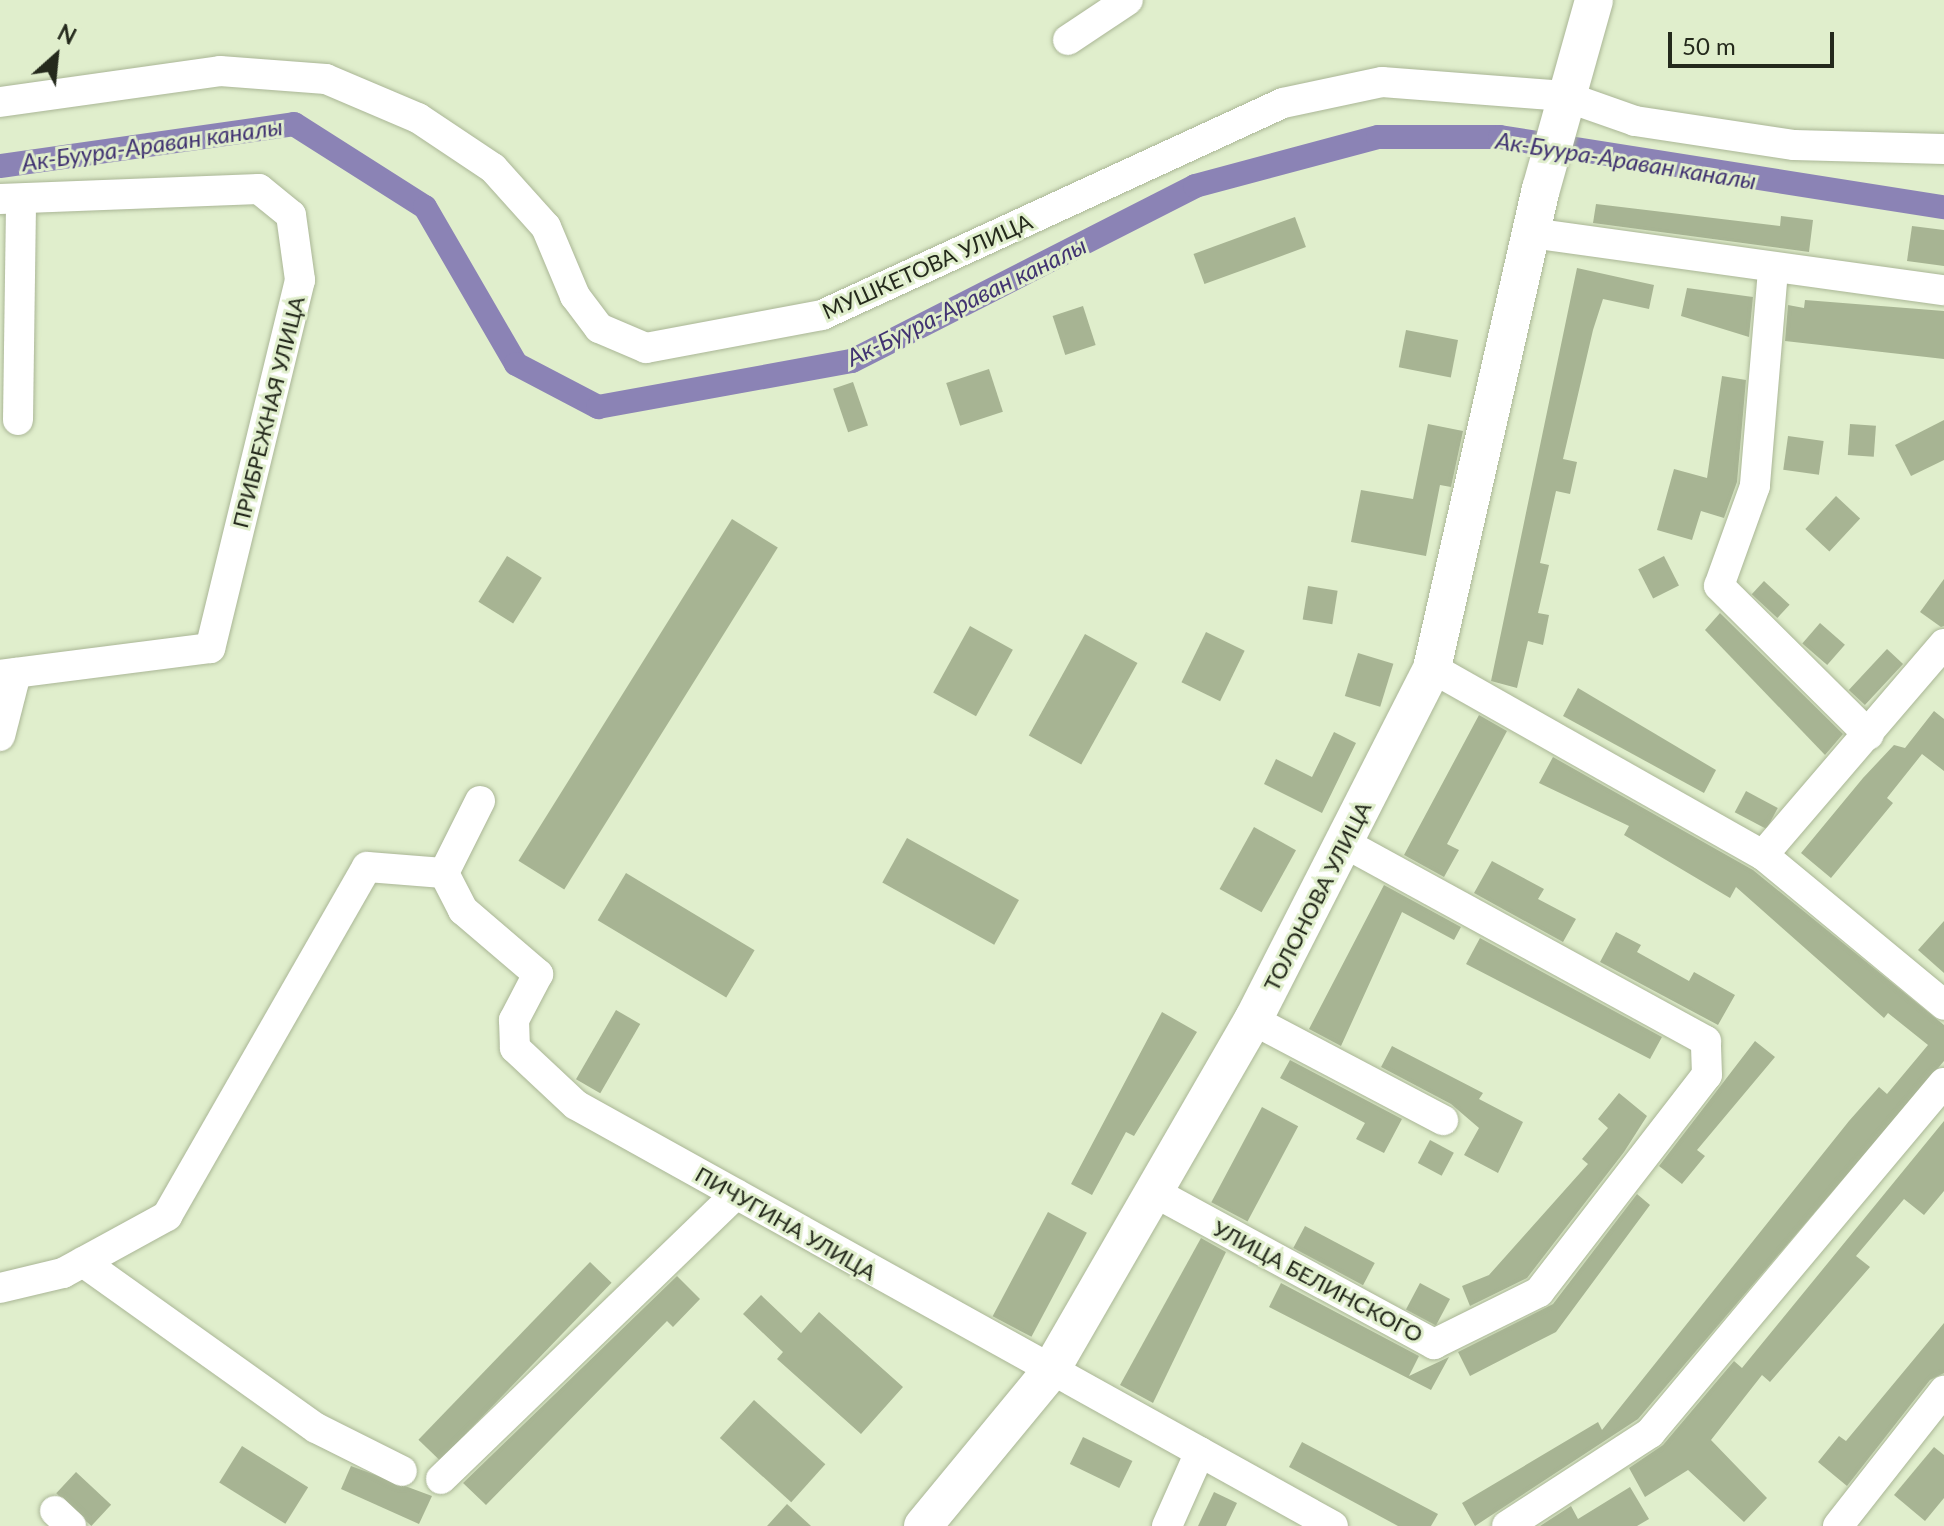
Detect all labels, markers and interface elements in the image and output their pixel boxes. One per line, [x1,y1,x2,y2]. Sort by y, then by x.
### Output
north arrow [16,16,96,96]
scale bar [1672,16,1838,66]
text: N [53,18,81,50]
text: 50 m [1682,31,1736,60]
water label: Ак-Буура-Араван каналы [20,111,284,177]
water label: Ак-Буура-Араван каналы [1494,125,1758,195]
street label: МУШКЕТОВА УЛИЦА [818,208,1036,324]
water label: Ак-Буура-Араван каналы [841,230,1091,372]
street label: ПРИБРЕЖНАЯ УЛИЦА [226,293,310,531]
street label: ТОЛОНОВА УЛИЦА [1258,797,1376,995]
street label: ПИЧУГИНА УЛИЦА [691,1160,881,1286]
street label: УЛИЦА БЕЛИНСКОГО [1209,1214,1427,1348]

